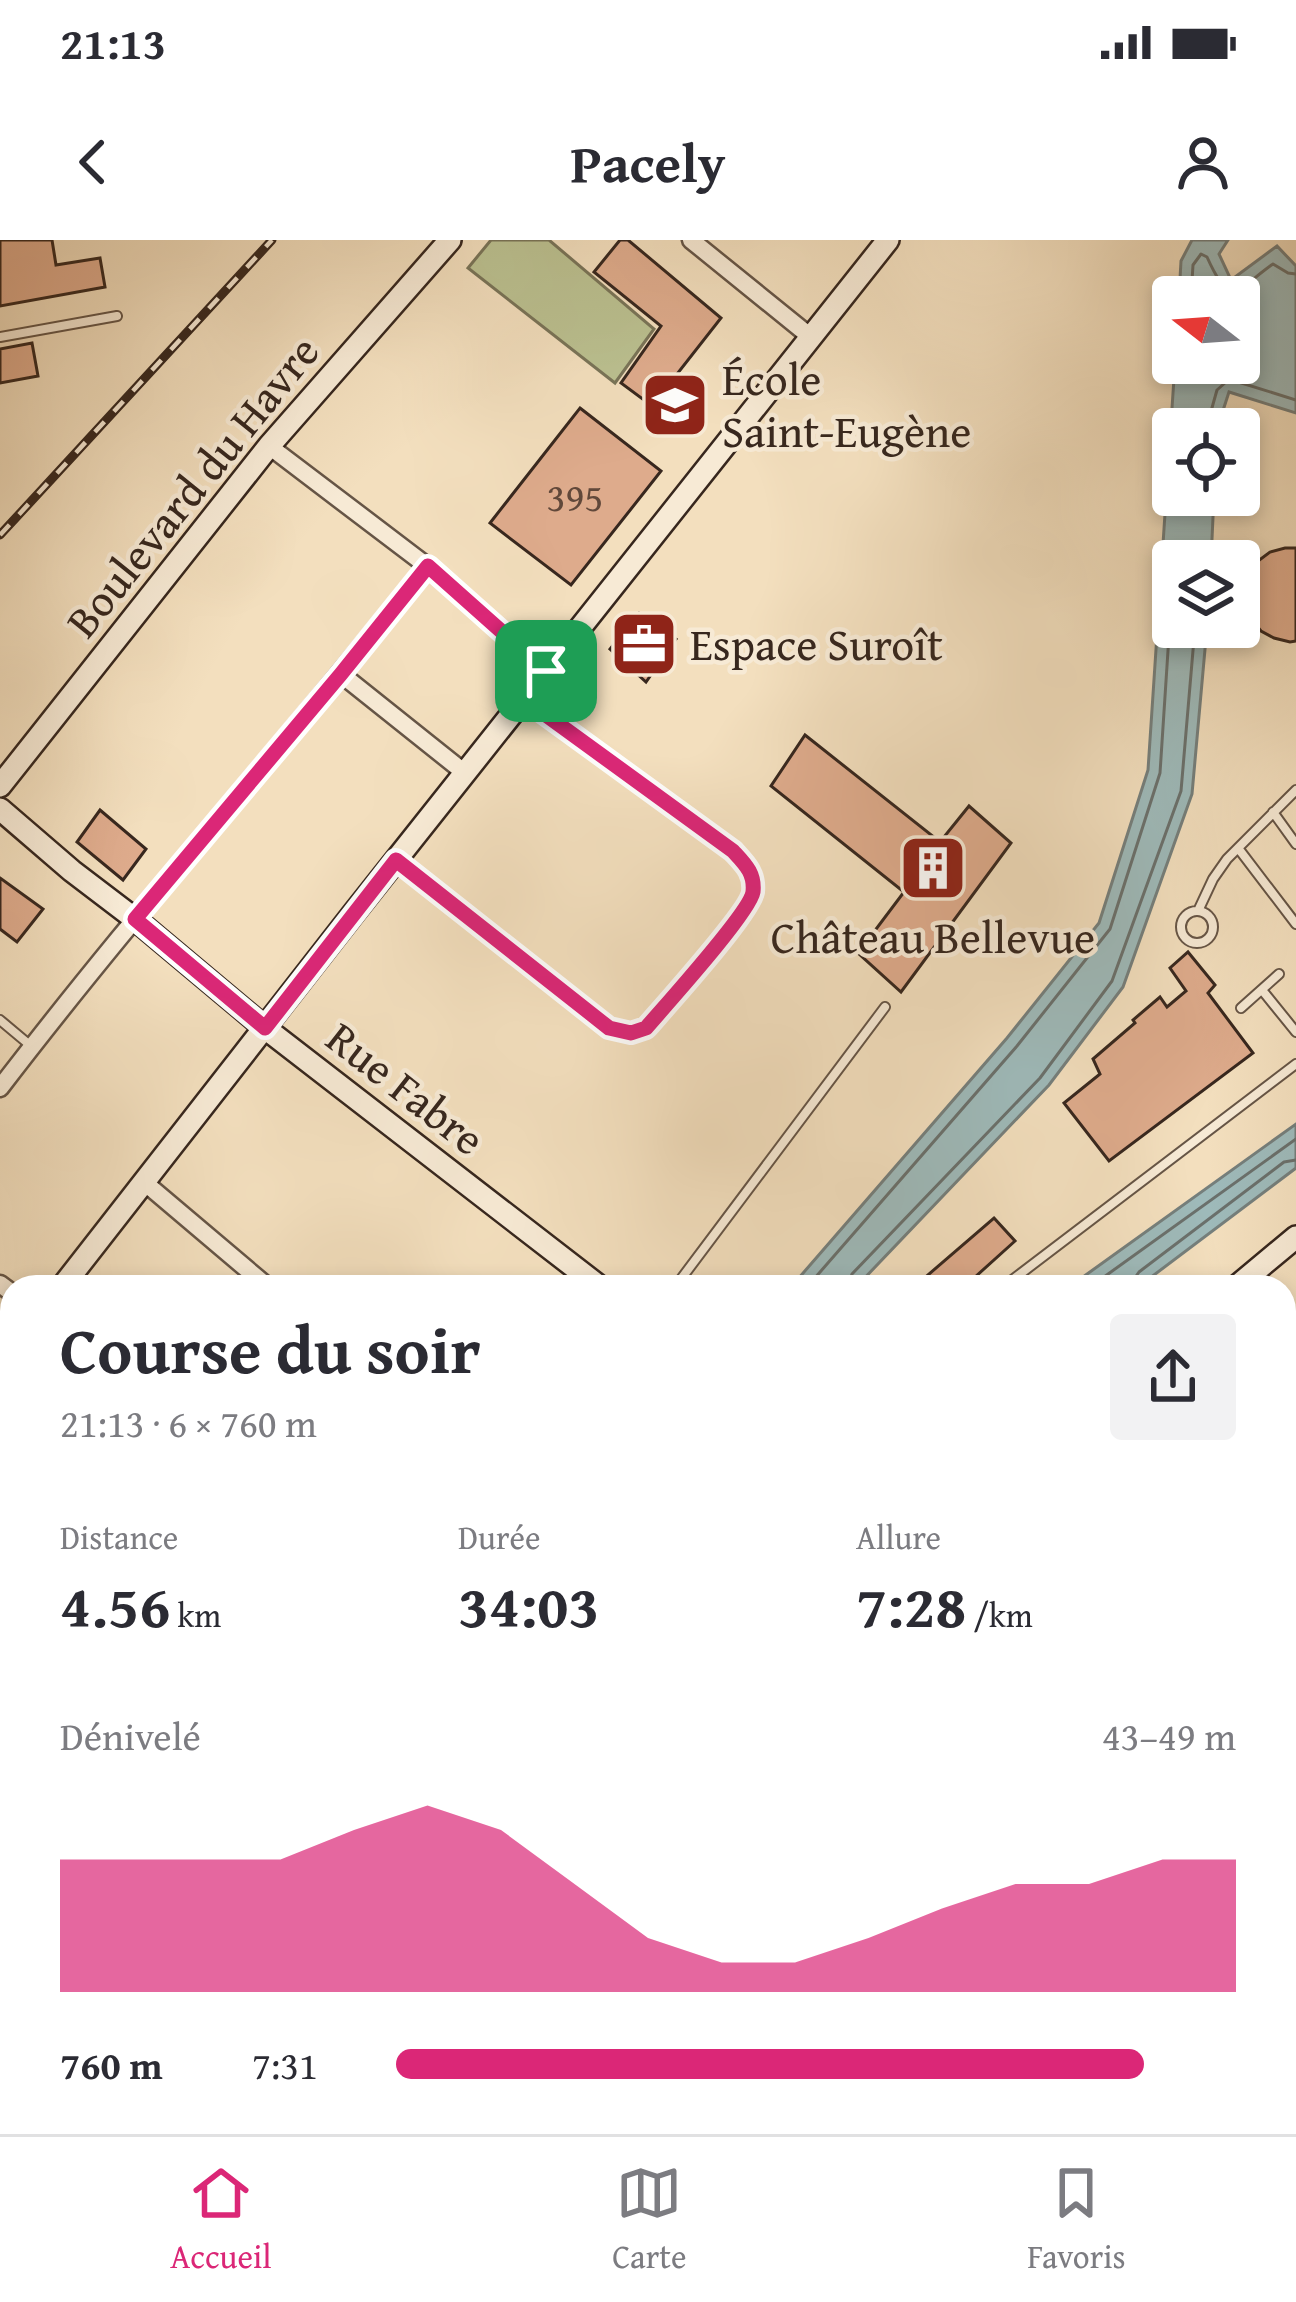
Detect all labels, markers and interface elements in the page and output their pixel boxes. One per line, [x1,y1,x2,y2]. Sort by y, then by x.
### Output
text: 21:13 [60,10,166,75]
text: Pacely [571,123,725,202]
icon: back [60,129,126,195]
icon: person [1170,129,1236,195]
north arrow [1152,276,1260,384]
map controls [1152,276,1260,648]
street label: Boulevard du Havre [49,321,334,650]
place label: École Saint-Eugène [722,346,971,463]
school or university icon: École Saint-Eugène [640,370,710,440]
button: locate [1152,408,1260,516]
house number: 395 [547,468,603,525]
button: layers [1152,540,1260,648]
office icon: Espace Suroît [609,609,679,679]
place label: Espace Suroît [690,611,943,676]
pin [495,620,597,722]
icon: arrive [513,638,579,704]
building icon: Château Bellevue [898,833,968,903]
place label: Château Bellevue [771,904,1095,969]
street label: Rue Fabre [313,1005,499,1170]
text: Course du soir [60,1300,481,1397]
button: share [1110,1314,1236,1440]
text: 21:13 · 6 × 760 m [60,1394,317,1451]
text: Distance [60,1513,178,1561]
text: Durée [458,1513,540,1561]
text: Allure [856,1513,941,1561]
text: 4.56 [60,1561,170,1649]
text: 34:03 [458,1561,599,1649]
text: 7:28 [856,1561,966,1649]
text: km [170,1591,221,1639]
text: /km [966,1591,1033,1639]
text: Dénivelé [60,1707,201,1764]
text: 43–49 m [1102,1707,1236,1764]
text: 760 m [60,2036,163,2093]
text: 7:31 [252,2036,318,2093]
tab: Accueil [170,2160,272,2280]
tab: Carte [612,2160,686,2280]
tab: Favoris [1027,2160,1126,2280]

